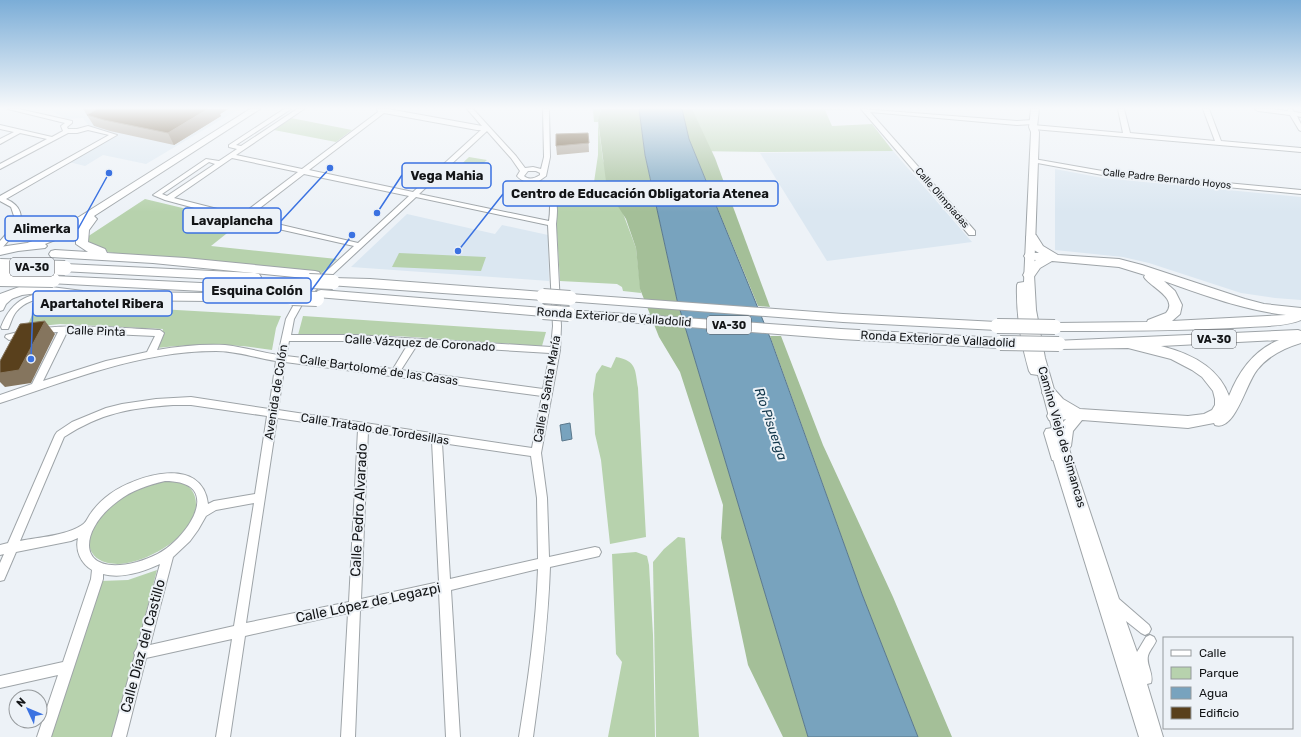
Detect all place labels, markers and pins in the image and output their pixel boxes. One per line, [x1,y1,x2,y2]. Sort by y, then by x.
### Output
callout: Vega Mahia [402,163,491,188]
callout: Centro de Educación Obligatoria Atenea [503,181,778,206]
callout: Lavaplancha [183,208,281,233]
callout: Alimerka [5,216,78,241]
callout: Esquina Colón [203,278,311,303]
callout: Apartahotel Ribera [33,291,172,316]

